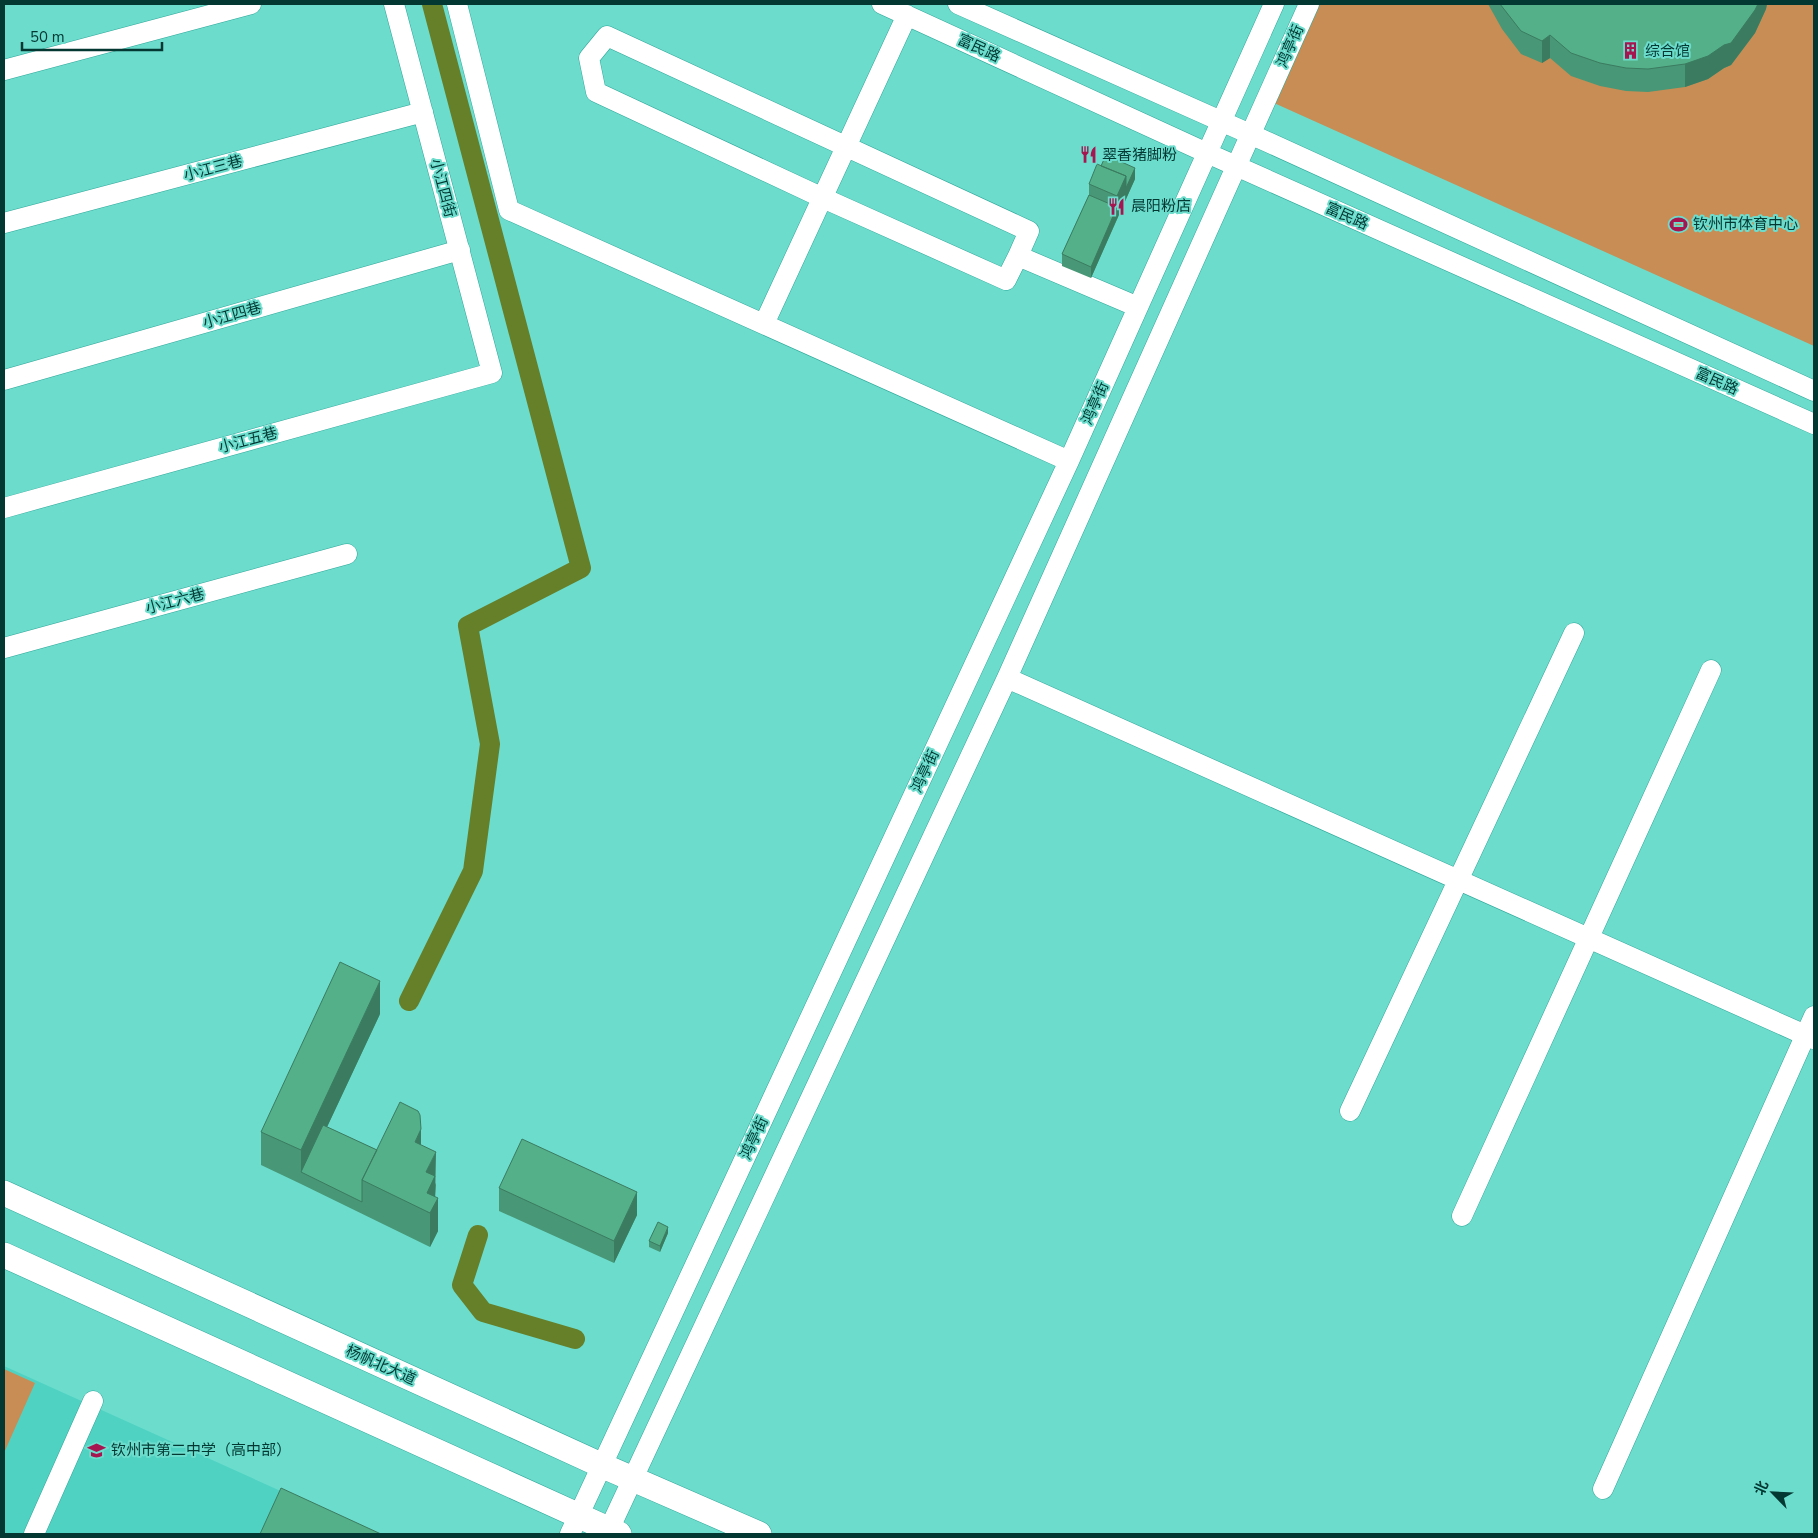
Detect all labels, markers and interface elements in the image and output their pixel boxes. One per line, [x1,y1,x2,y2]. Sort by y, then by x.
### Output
scale bar [22,20,162,52]
street label: 鸿亭街 [1272,21,1308,71]
text: 50 m [30,27,65,47]
street label: 富民路 [954,29,1004,67]
building icon: 综合馆 [1621,41,1641,61]
place label: 综合馆 [1645,41,1690,61]
restaurant icon: 翠香猪脚粉 [1078,145,1098,165]
place label: 翠香猪脚粉 [1102,145,1177,165]
street label: 小江三巷 [181,151,245,185]
street label: 小江四街 [426,156,460,220]
restaurant icon: 晨阳粉店 [1107,196,1127,216]
place label: 晨阳粉店 [1131,196,1191,216]
street label: 富民路 [1322,198,1372,234]
sports icon: 钦州市体育中心 [1669,214,1689,234]
place label: 钦州市体育中心 [1693,214,1798,234]
street label: 小江四巷 [200,297,264,333]
street label: 富民路 [1692,363,1742,399]
street label: 鸿亭街 [1077,378,1113,428]
street label: 小江五巷 [216,423,280,457]
street label: 小江六巷 [143,584,207,618]
street label: 鸿亭街 [906,746,944,796]
street label: 鸿亭街 [735,1113,773,1163]
street label: 杨帆北大道 [343,1341,419,1389]
school or university icon: 钦州市第二中学（高中部） [87,1440,107,1460]
place label: 钦州市第二中学（高中部） [111,1440,291,1460]
north arrow [1748,1468,1798,1518]
text: 北 [1750,1478,1773,1498]

